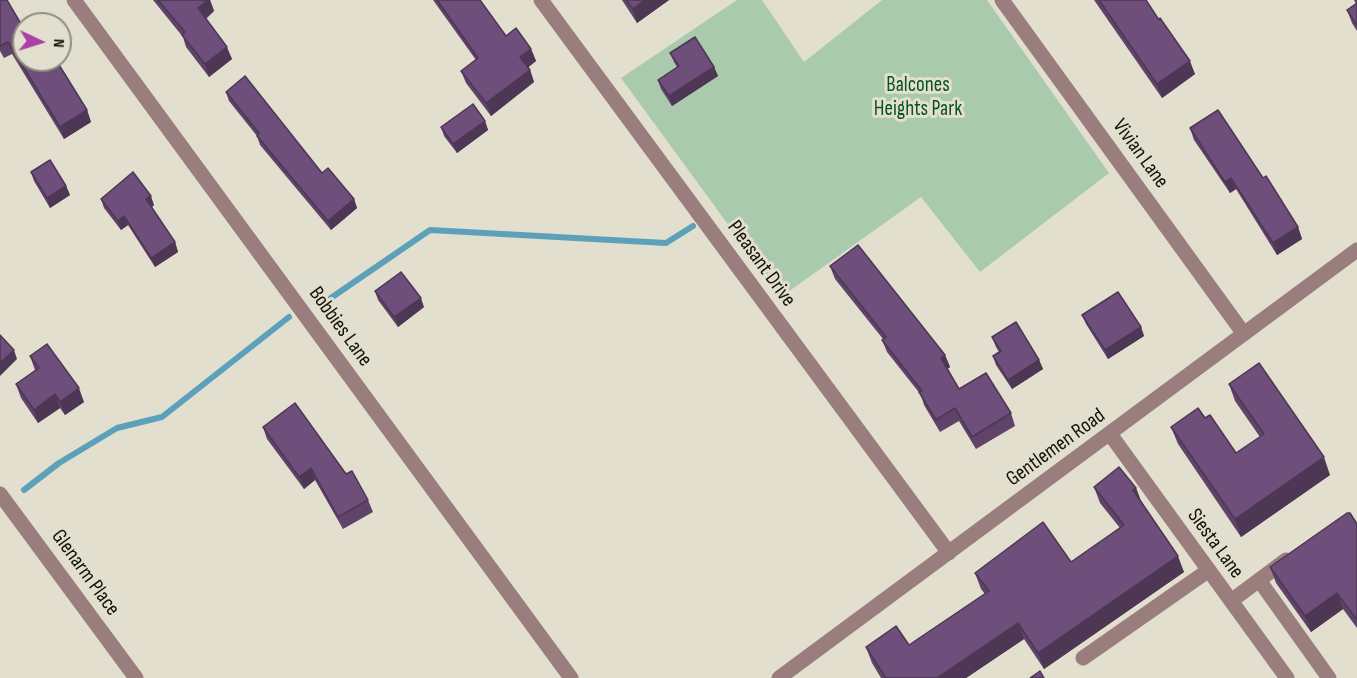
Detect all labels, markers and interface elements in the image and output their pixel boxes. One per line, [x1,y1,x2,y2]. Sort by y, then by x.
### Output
north arrow [12,12,72,72]
text: N [49,38,68,48]
park label: Balcones Heights Park [874,73,962,123]
street label: Vivian Lane [1107,115,1173,193]
street label: Pleasant Drive [721,216,801,312]
street label: Bobbies Lane [303,282,377,372]
street label: Gentlemen Road [1002,404,1110,492]
street label: Siesta Lane [1181,504,1249,584]
street label: Glenarm Place [45,525,125,621]

